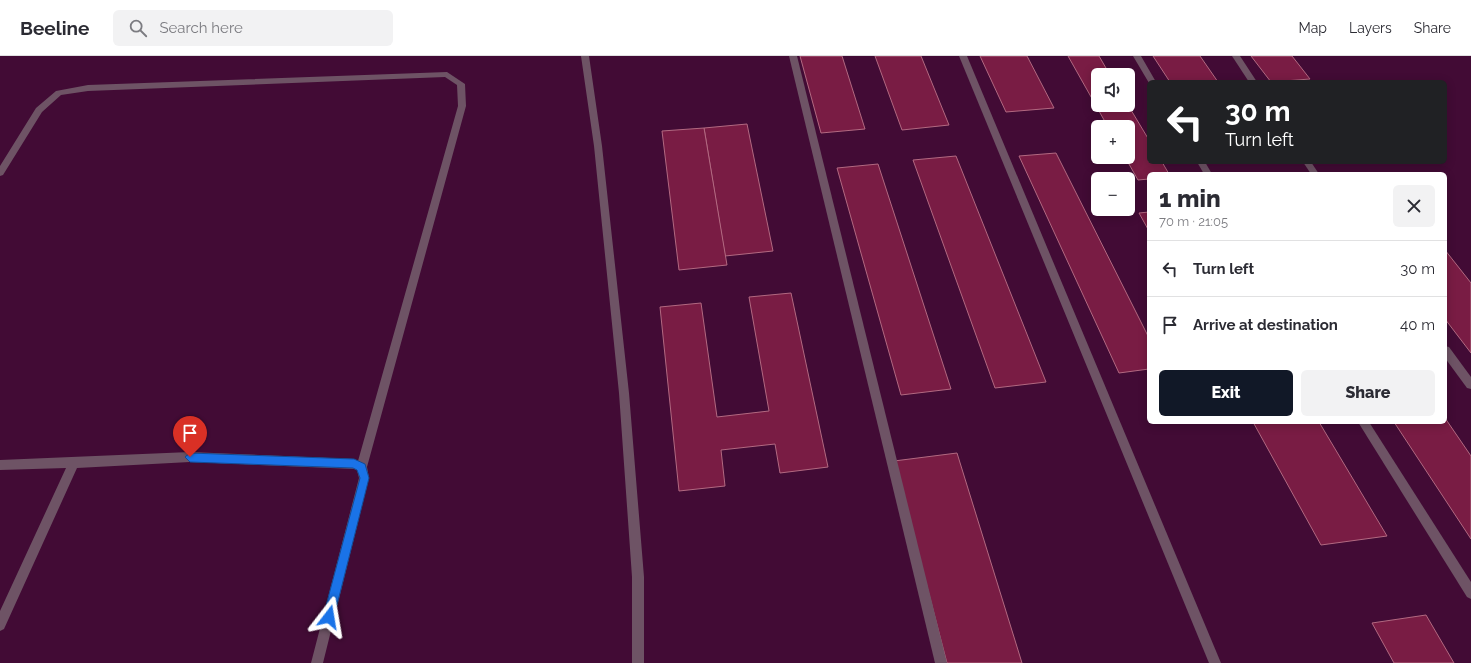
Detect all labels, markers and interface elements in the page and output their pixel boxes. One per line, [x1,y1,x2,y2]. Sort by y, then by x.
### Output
search box [113,10,393,46]
text: Beeline [20,17,89,39]
icon: search [127,17,149,39]
text: Search here [159,19,243,37]
text: Map [1299,20,1327,36]
text: Layers [1349,20,1392,36]
text: Share [1414,20,1451,36]
map controls [1091,68,1135,216]
button: sound [1091,68,1135,112]
text: 30 m [1225,95,1291,128]
icon: left [1159,96,1211,148]
button: + [1091,120,1135,164]
text: Turn left [1225,129,1294,150]
button: − [1091,172,1135,216]
text: 1 min [1159,184,1221,213]
button: close [1393,185,1435,227]
text: 70 m · 21:05 [1159,214,1228,229]
icon: left [1159,258,1181,280]
text: Turn left [1193,260,1254,278]
text: 30 m [1400,260,1435,278]
icon: arrive [1159,314,1181,336]
text: Arrive at destination [1193,316,1338,334]
text: 40 m [1400,316,1435,334]
button: Exit [1159,370,1293,416]
button: Share [1301,370,1435,416]
pin [173,416,207,457]
icon: arrive [179,422,201,444]
position arrow [308,596,350,638]

